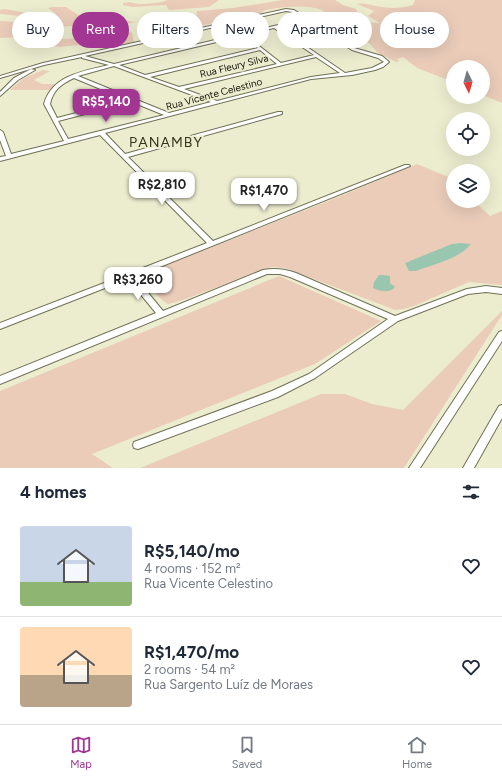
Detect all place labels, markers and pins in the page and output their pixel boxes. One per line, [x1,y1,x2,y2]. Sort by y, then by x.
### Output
pin: R$5,140 [69,89,143,123]
pin: R$2,810 [125,172,199,206]
pin: R$1,470 [227,178,301,212]
pin: R$3,260 [101,267,175,301]

